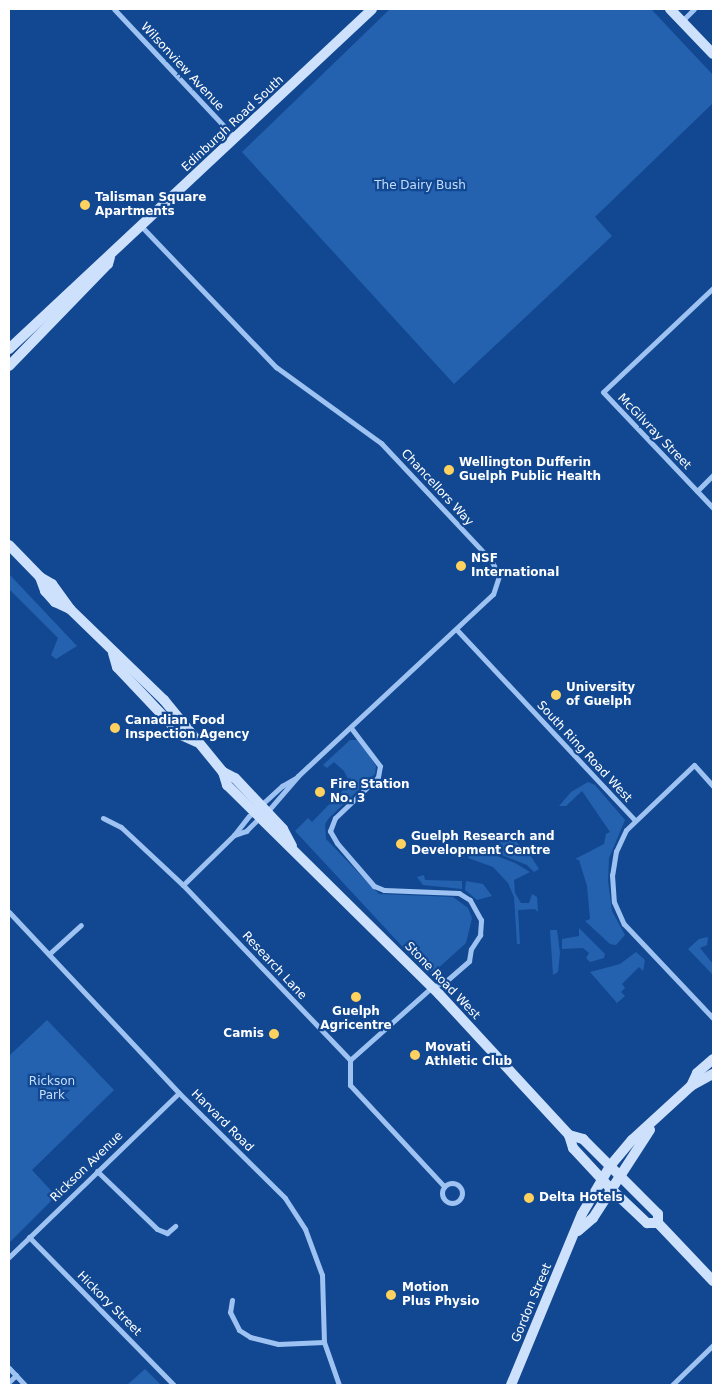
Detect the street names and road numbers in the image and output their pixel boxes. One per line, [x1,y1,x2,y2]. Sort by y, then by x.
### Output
street label: Wilsonview Avenue [137,20,227,114]
street label: Edinburgh Road South [179,73,287,175]
street label: McGilvray Street [614,391,694,473]
street label: Chancellors Way [398,447,476,529]
street label: South Ring Road West [533,699,635,805]
street label: Research Lane [239,929,309,1003]
street label: Stone Road West [401,939,483,1023]
street label: Harvard Road [188,1087,256,1155]
street label: Rickson Avenue [48,1129,126,1205]
street label: Gordon Street [509,1261,555,1345]
street label: Hickory Street [74,1269,144,1339]

